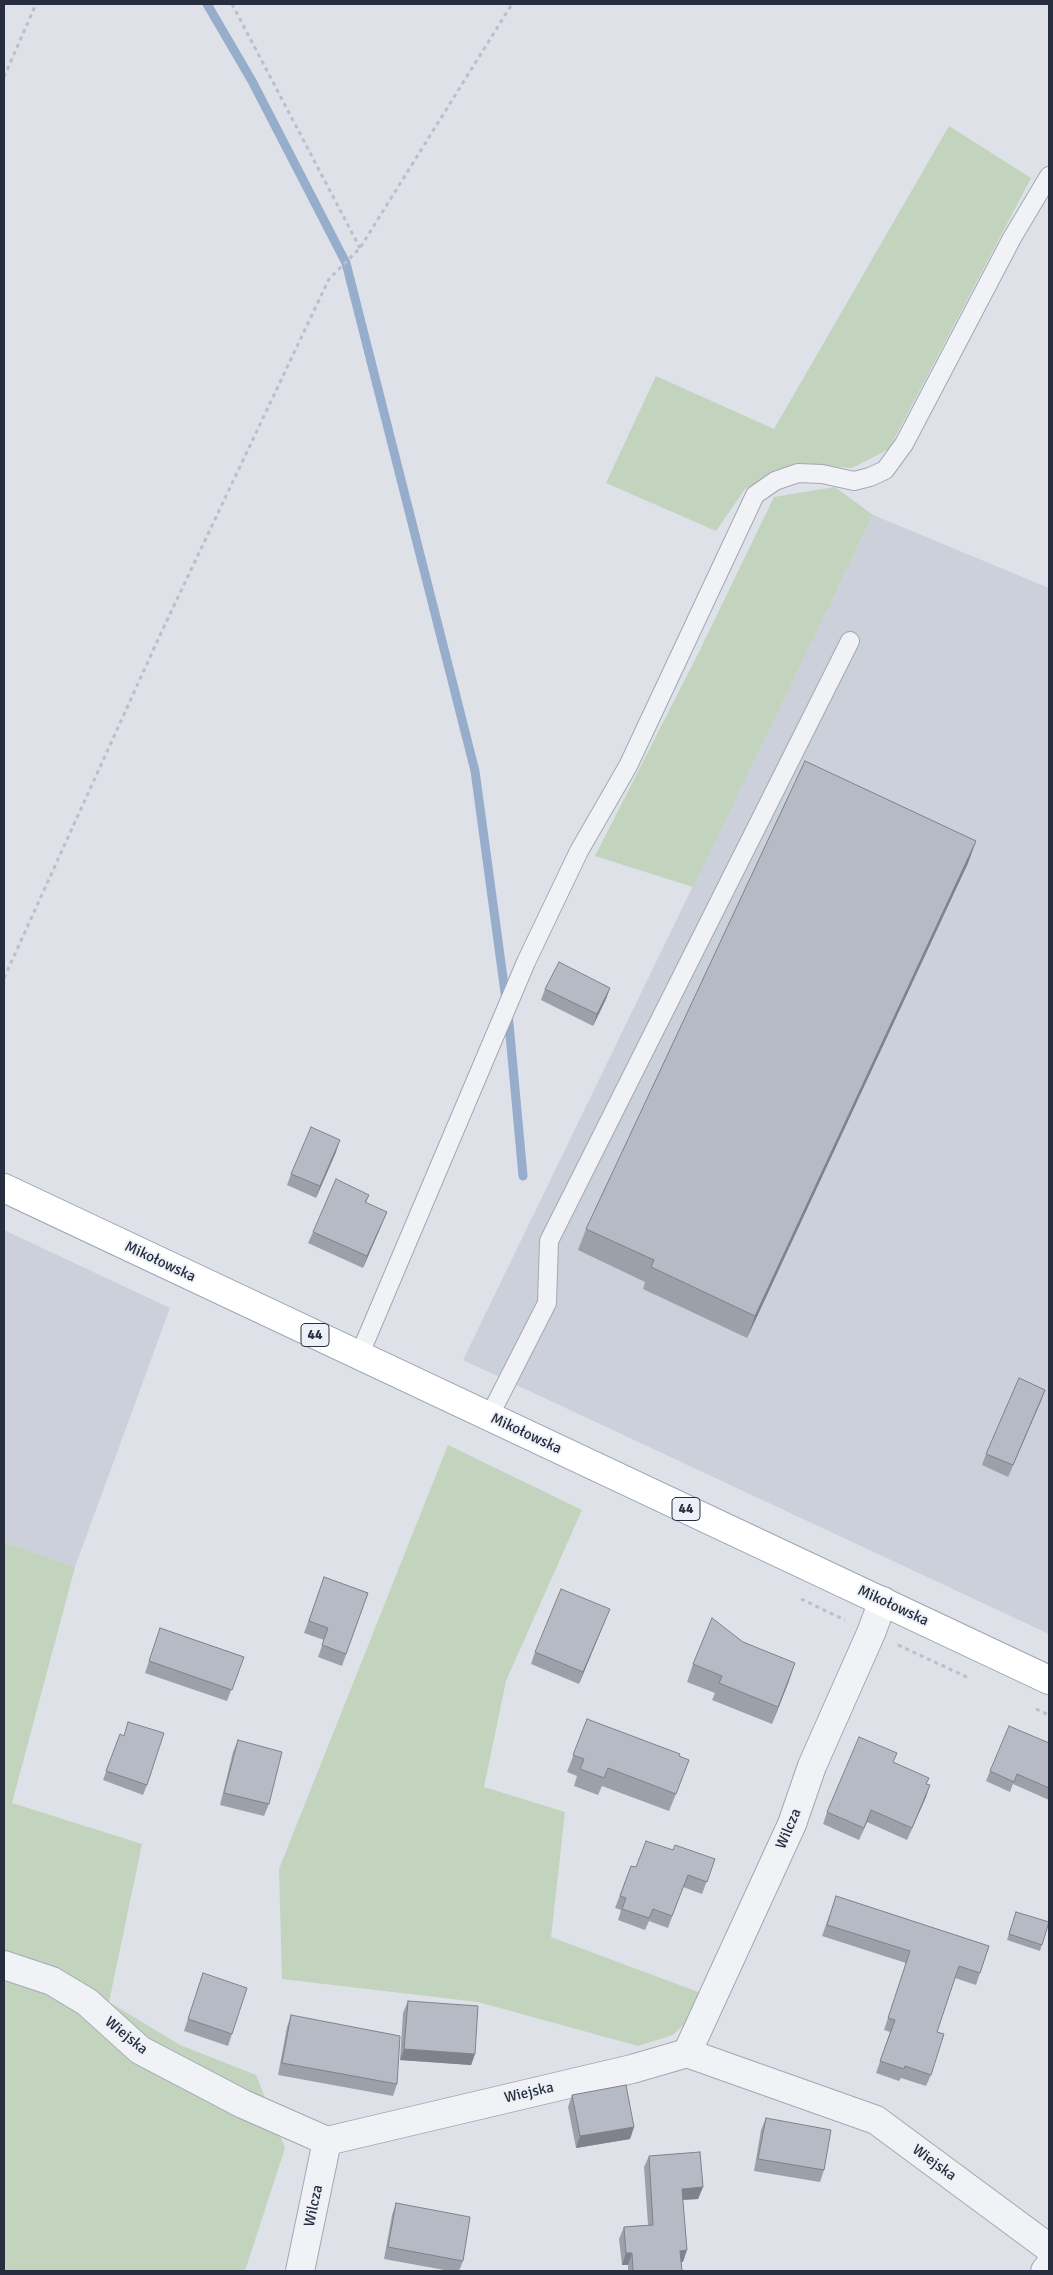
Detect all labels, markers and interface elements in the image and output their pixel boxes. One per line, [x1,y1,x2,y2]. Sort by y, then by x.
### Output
street label: Mikołowska [122,1238,198,1286]
road number: 44 [301,1324,329,1346]
street label: Mikołowska [488,1410,564,1458]
road number: 44 [672,1498,700,1520]
street label: Mikołowska [855,1582,931,1630]
street label: Wilcza [772,1806,806,1852]
street label: Wiejska [101,2013,151,2059]
street label: Wiejska [503,2079,555,2107]
street label: Wiejska [908,2141,960,2185]
street label: Wilcza [301,2183,327,2229]

